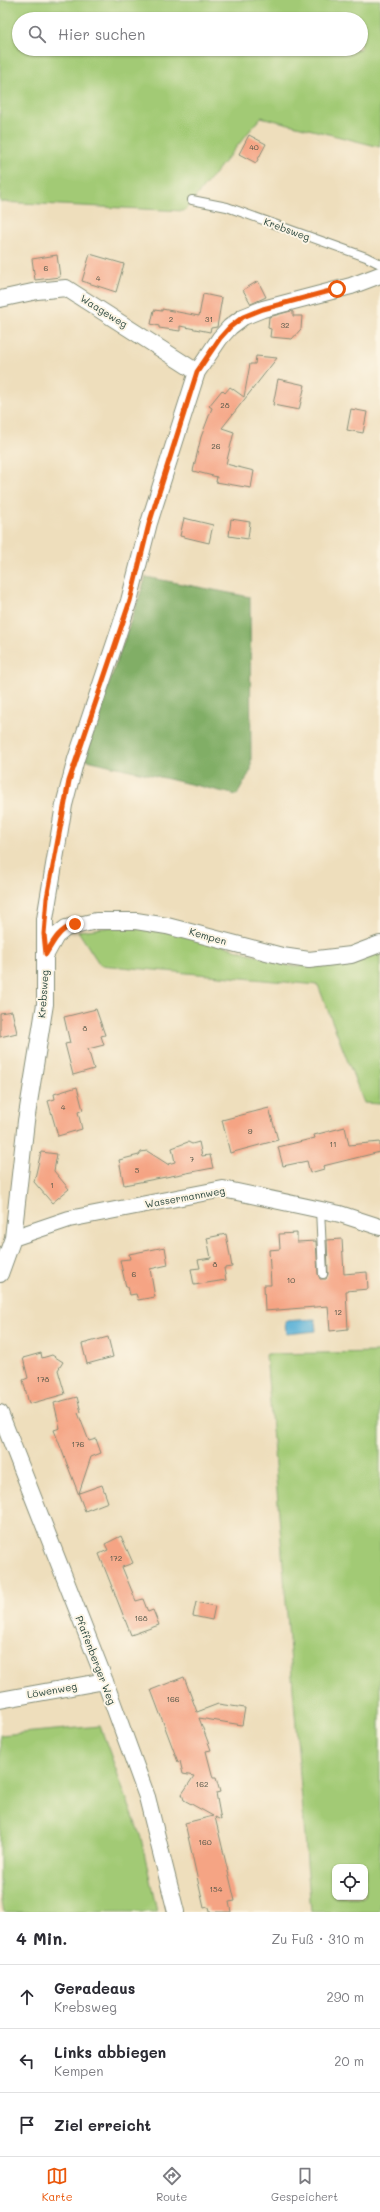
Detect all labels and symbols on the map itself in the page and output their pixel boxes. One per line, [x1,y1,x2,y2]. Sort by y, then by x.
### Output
house number: 40 [249,142,259,152]
street label: Krebsweg [262,214,312,244]
house number: 6 [44,263,49,273]
house number: 4 [96,273,101,283]
route start [328,280,346,298]
street label: Waageweg [78,291,130,331]
house number: 2 [169,314,173,324]
house number: 31 [205,314,213,324]
house number: 32 [280,320,290,330]
house number: 28 [220,400,230,410]
house number: 26 [211,441,221,451]
route end [66,915,84,933]
street label: Kempen [188,924,228,948]
street label: Krebsweg [34,969,52,1019]
house number: 8 [83,1023,88,1033]
house number: 4 [61,1102,66,1112]
house number: 9 [248,1126,253,1136]
house number: 11 [329,1139,337,1149]
house number: 7 [190,1154,195,1164]
house number: 5 [135,1165,140,1175]
house number: 1 [50,1180,54,1190]
street label: Wassermannweg [144,1183,226,1211]
house number: 8 [213,1259,218,1269]
house number: 6 [132,1269,137,1279]
house number: 10 [287,1275,295,1285]
house number: 12 [334,1307,342,1317]
house number: 178 [37,1374,50,1384]
house number: 176 [72,1439,85,1449]
house number: 172 [110,1553,122,1563]
street label: Pfaffenberger Weg [73,1613,120,1707]
house number: 168 [134,1613,148,1623]
street label: Löwenweg [26,1679,78,1701]
house number: 166 [166,1694,180,1704]
house number: 162 [196,1779,208,1789]
house number: 160 [198,1837,212,1847]
house number: 154 [210,1884,223,1894]

